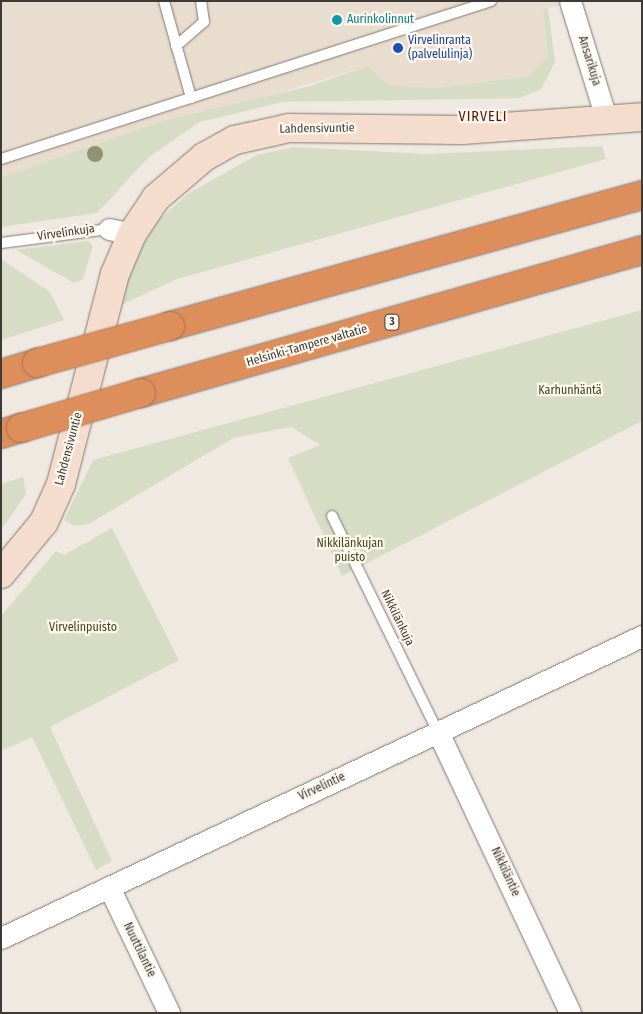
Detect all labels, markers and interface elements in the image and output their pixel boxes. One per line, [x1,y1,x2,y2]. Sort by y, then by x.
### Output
place label: Aurinkolinnut [347,13,414,27]
marker: Aurinkolinnut [331,14,343,26]
place label: Virvelinranta (palvelulinja) [408,34,472,62]
street label: Ansarikuja [575,34,603,88]
marker: Virvelinranta (palvelulinja) [392,42,404,54]
district label: VIRVELI [458,109,508,125]
street label: Lahdensivuntie [279,121,355,137]
street label: Virvelinkuja [36,222,96,244]
road number: 3 [383,314,401,331]
street label: Helsinki-Tampere valtatie [245,322,369,370]
park label: Karhunhäntä [538,384,602,398]
street label: Lahdensivuntie [52,411,86,487]
park label: Nikkilänkujan puisto [317,537,383,565]
street label: Nikkilänkuja [377,588,417,648]
park label: Virvelinpuisto [49,621,117,635]
street label: Virvelintie [296,770,348,804]
street label: Nikkiläntie [487,845,523,899]
street label: Nuuttilantie [120,920,158,980]

